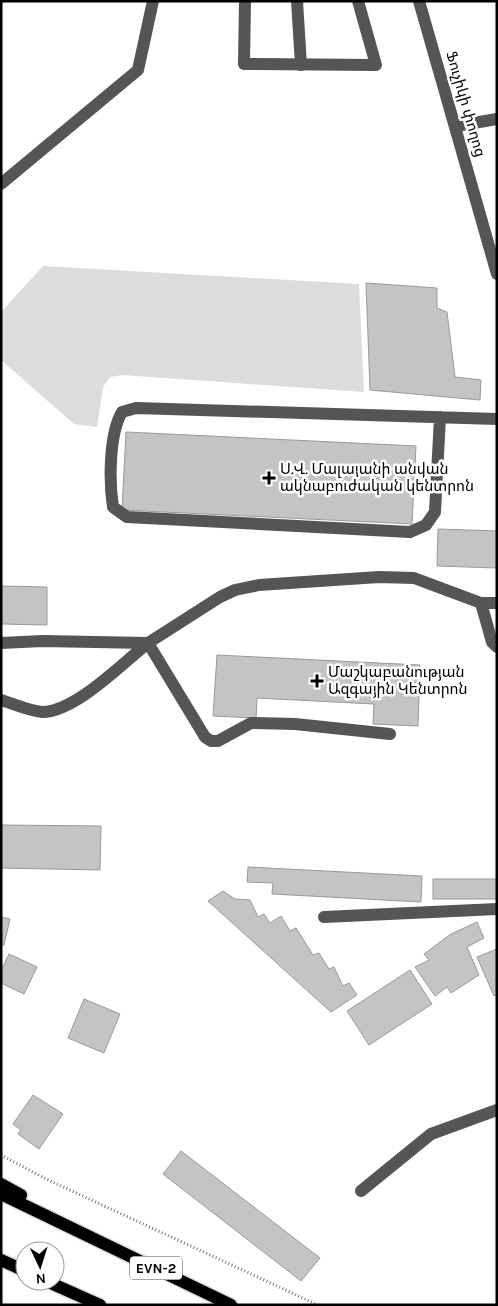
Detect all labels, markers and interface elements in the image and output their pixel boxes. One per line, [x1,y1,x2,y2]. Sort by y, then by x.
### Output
street label: Ֆուչիկի փողոց [442,49,490,159]
place label: Ս.Վ. Մալայանի անվան ակնաբուժական կենտրոն [280,460,474,495]
marker: Ս.Վ. Մալայանի անվան ակնաբուժական կենտրոն [262,471,276,485]
place label: Մաշկաբանության Ազգային Կենտրոն [328,663,468,698]
marker: Մաշկաբանության Ազգային Կենտրոն [310,674,324,688]
north arrow [15,1241,65,1291]
road number: EVN-2 [130,1256,182,1280]
text: N [35,1270,46,1287]

